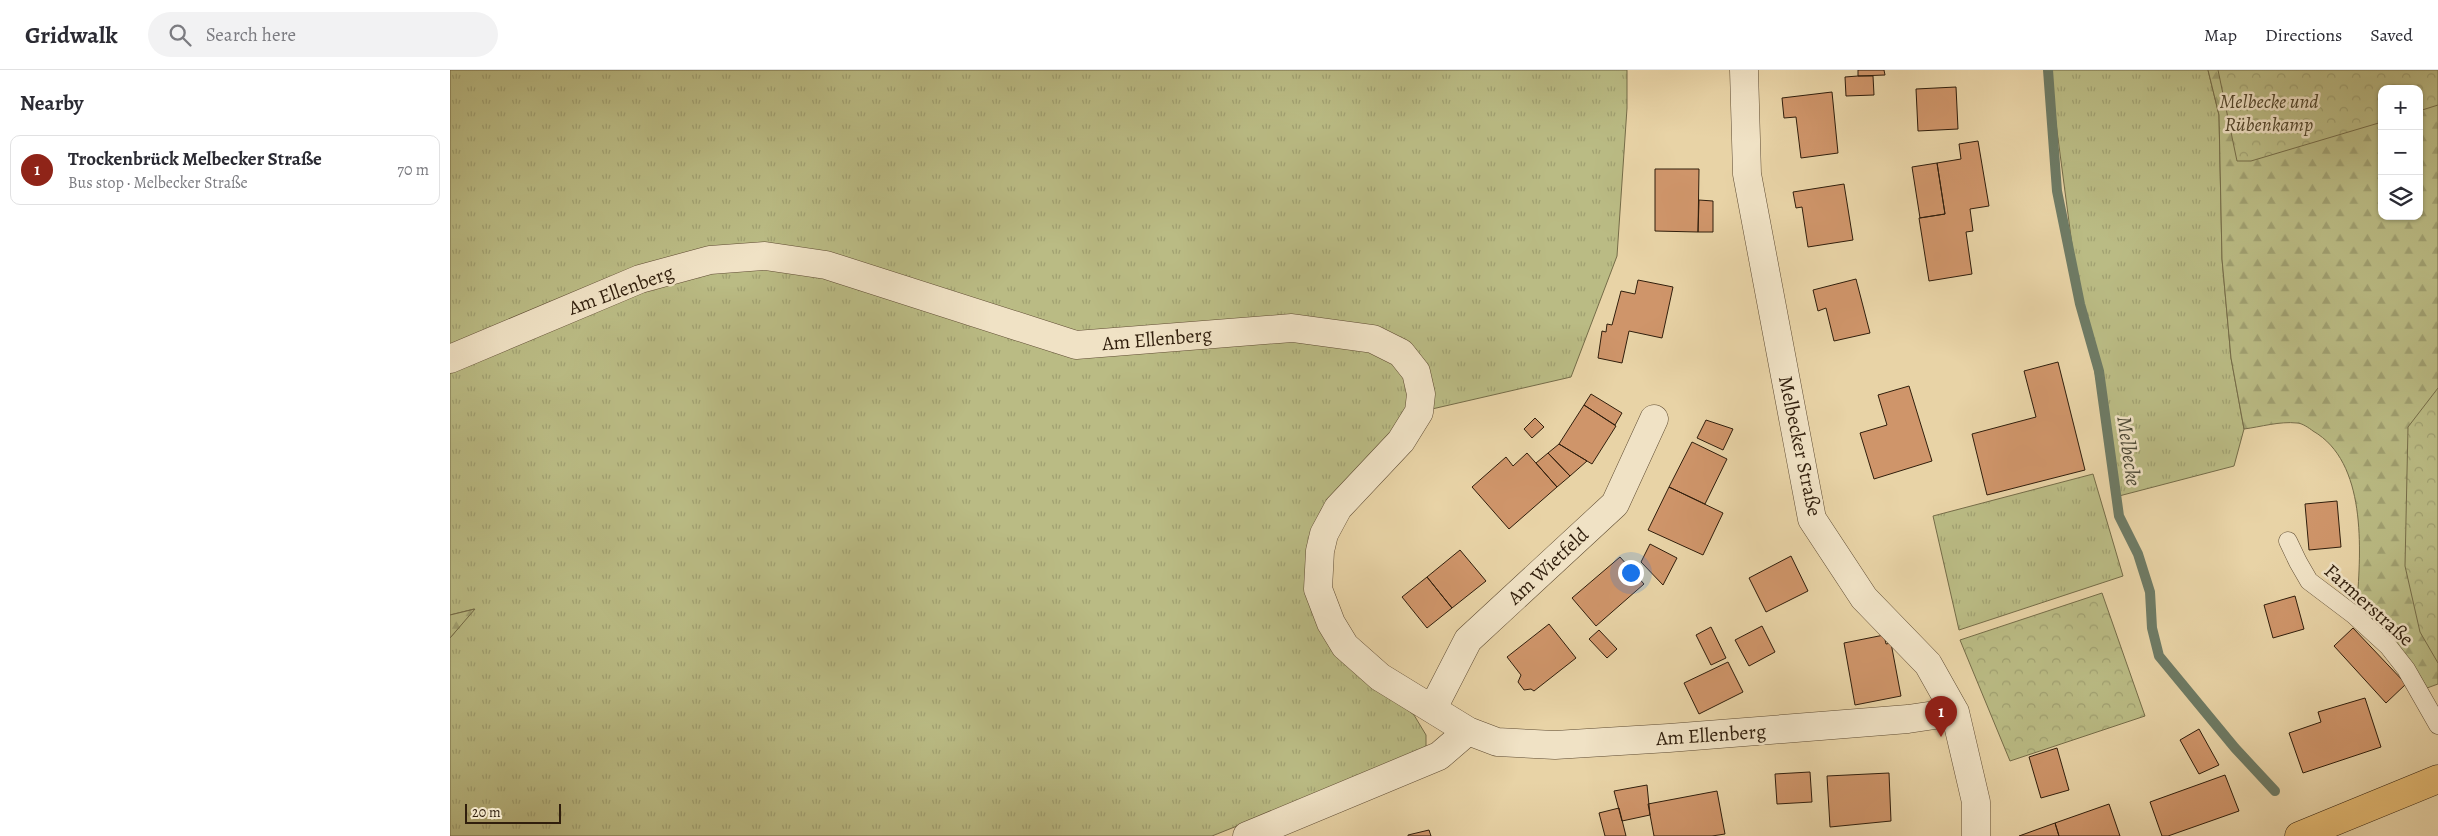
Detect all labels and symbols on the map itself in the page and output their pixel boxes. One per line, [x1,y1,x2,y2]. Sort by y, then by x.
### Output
park label: Melbecke und Rübenkamp [2219,88,2319,138]
street label: Am Ellenberg [564,258,677,322]
street label: Am Ellenberg [1100,321,1213,357]
street label: Melbecker Straße [1772,373,1828,519]
water label: Melbecke [2110,414,2148,488]
street label: Am Wietfeld [1501,521,1595,611]
street label: Farmerstraße [2318,558,2420,652]
your location [1618,560,1644,586]
pin: 1 [1925,696,1957,737]
street label: Am Ellenberg [1654,718,1767,752]
scale bar [465,801,561,824]

